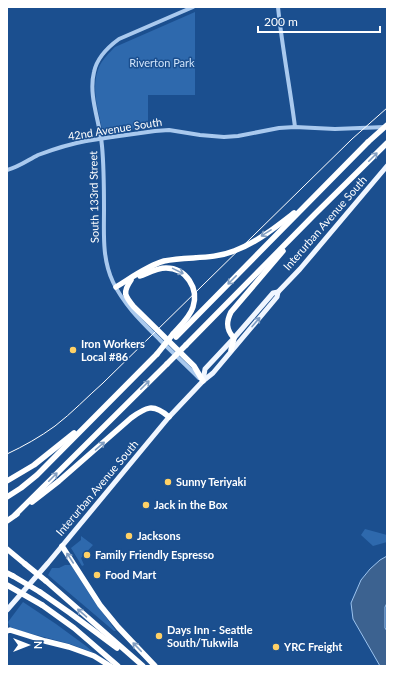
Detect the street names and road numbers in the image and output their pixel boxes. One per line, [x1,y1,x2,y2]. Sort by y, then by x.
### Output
street label: 42nd Avenue South [67,115,163,142]
street label: South 133rd Street [86,151,101,243]
street label: Interurban Avenue South [280,173,369,273]
street label: Interurban Avenue South [53,437,140,538]

